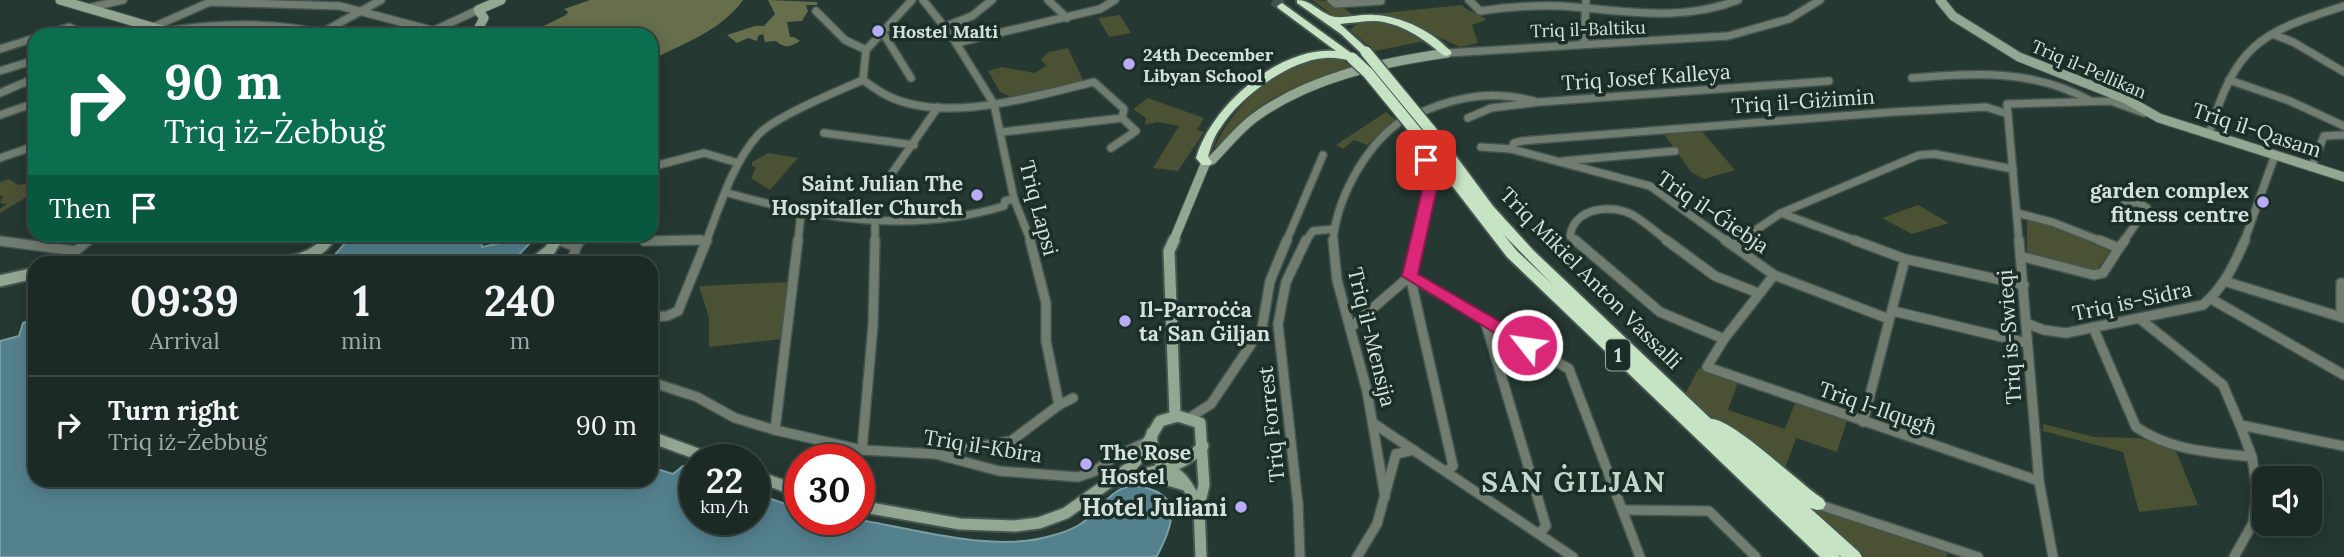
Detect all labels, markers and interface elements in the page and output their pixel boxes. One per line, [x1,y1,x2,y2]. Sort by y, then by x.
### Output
street label: Triq il-Baltiku [1530,15,1646,43]
place label: Hostel Malti [892,20,998,43]
marker: Hostel Malti [870,23,886,39]
street label: Triq il-Pellikan [2028,34,2150,104]
place label: 24th December Libyan School [1143,43,1274,87]
text: 90 m [164,50,281,112]
icon: right [49,56,140,147]
marker: 24th December Libyan School [1121,56,1137,72]
street label: Triq Josef Kalleya [1561,58,1732,96]
street label: Triq il-Giżimin [1730,83,1876,119]
street label: Triq il-Qasam [2189,96,2325,164]
text: Triq iż-Żebbuġ [164,111,385,152]
pin [1396,130,1456,190]
icon: arrive [1407,141,1445,179]
street label: Triq Lapsi [1013,157,1065,259]
street label: Triq il-Ǵiebja [1652,165,1774,259]
place label: Saint Julian The Hospitaller Church [771,170,963,221]
place label: garden complex fitness centre [2090,177,2249,228]
street label: Triq Mikiel Anton Vassalli [1494,181,1688,375]
marker: Saint Julian The Hospitaller Church [969,187,985,203]
icon: arrive [125,189,163,227]
text: Then [49,192,111,225]
marker: garden complex fitness centre [2255,194,2271,210]
street label: Triq il-Mensija [1342,265,1402,410]
street label: Triq is-Swieqi [1991,269,2027,405]
text: 09:39 [130,274,239,328]
text: 1 [353,274,370,328]
text: 240 [484,274,556,328]
street label: Triq is-Sidra [2070,275,2194,327]
place label: Il-Parroċċa ta' San Ġiljan [1139,296,1270,347]
position arrow [1490,308,1564,382]
marker: Il-Parroċċa ta' San Ġiljan [1117,313,1133,329]
text: Arrival [149,326,220,355]
text: min [341,326,382,355]
text: m [510,326,530,355]
road number: 1 [1606,340,1630,370]
street label: Triq Forrest [1251,364,1291,483]
street label: Triq l-Ilqugħ [1815,375,1941,441]
text: Turn right [108,394,239,427]
icon: right [49,406,87,444]
text: 90 m [576,409,637,442]
street label: Triq il-Kbira [922,423,1044,469]
text: Triq iż-Żebbuġ [108,427,267,456]
place label: The Rose Hostel [1100,439,1191,490]
speed limit sign: 30 [784,444,875,535]
marker: The Rose Hostel [1078,456,1094,472]
text: 22 [706,458,743,503]
district label: SAN ĠILJAN [1481,464,1667,500]
map controls [2252,466,2322,536]
button: sound [2252,466,2322,536]
place label: Hotel Juliani [1082,492,1227,523]
text: km/h [700,495,749,518]
marker: Hotel Juliani [1233,499,1249,515]

